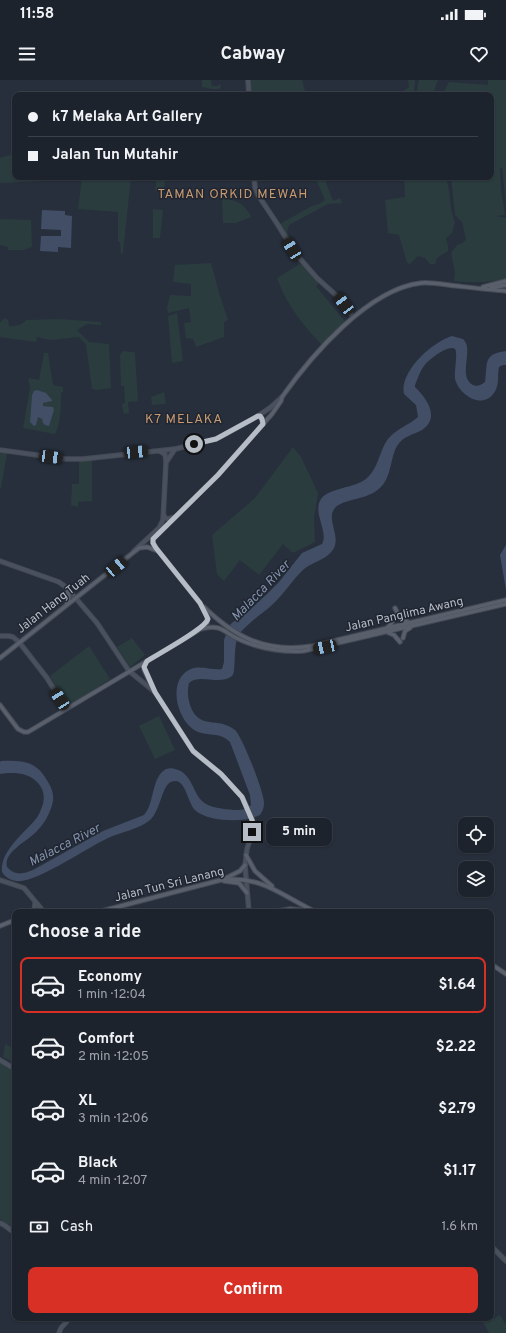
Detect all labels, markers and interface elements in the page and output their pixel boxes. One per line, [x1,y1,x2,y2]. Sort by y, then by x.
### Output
text: 11:58 [20,5,54,24]
icon: menu [16,43,38,65]
text: Cabway [220,43,286,66]
icon: heart [468,43,490,65]
text: k7 Melaka Art Gallery [52,108,202,127]
text: Jalan Tun Mutahir [52,146,178,165]
district label: TAMAN ORKID MEWAH [158,187,308,203]
car [281,236,303,262]
car [332,291,356,317]
district label: K7 MELAKA [145,412,223,428]
route start [185,435,203,453]
car [124,445,148,459]
car [38,450,64,464]
car [103,555,129,579]
water label: Malacca River [229,557,295,625]
street label: Jalan Hang Tuah [14,570,94,637]
street label: Jalan Panglima Awang [343,594,465,636]
car [312,639,338,655]
car [48,686,72,712]
map controls [458,817,494,897]
button: locate [458,817,494,853]
callout: 5 min [266,818,332,846]
water label: Malacca River [27,821,104,871]
route end [243,823,261,841]
text: 5 min [282,824,316,840]
button: layers [458,861,494,897]
street label: Jalan Tun Sri Lanang [113,864,226,906]
text: Choose a ride [28,921,141,944]
icon: car [30,967,66,1003]
text: Economy [78,968,142,987]
text: $1.64 [438,976,476,995]
text: 1 min · 12:04 [78,987,146,1003]
icon: car [30,1029,66,1065]
text: Comfort [78,1030,135,1049]
text: $2.22 [436,1038,476,1057]
text: 2 min · 12:05 [78,1049,149,1065]
icon: car [30,1091,66,1127]
text: XL [78,1092,96,1111]
text: $2.79 [438,1100,476,1119]
text: 3 min · 12:06 [78,1111,148,1127]
icon: car [30,1153,66,1189]
text: Black [78,1154,118,1173]
text: $1.17 [443,1162,476,1181]
text: 4 min · 12:07 [78,1173,147,1189]
icon: cash [28,1216,50,1238]
text: Cash [60,1218,93,1237]
text: 1.6 km [441,1219,478,1235]
button: Confirm [28,1267,478,1313]

